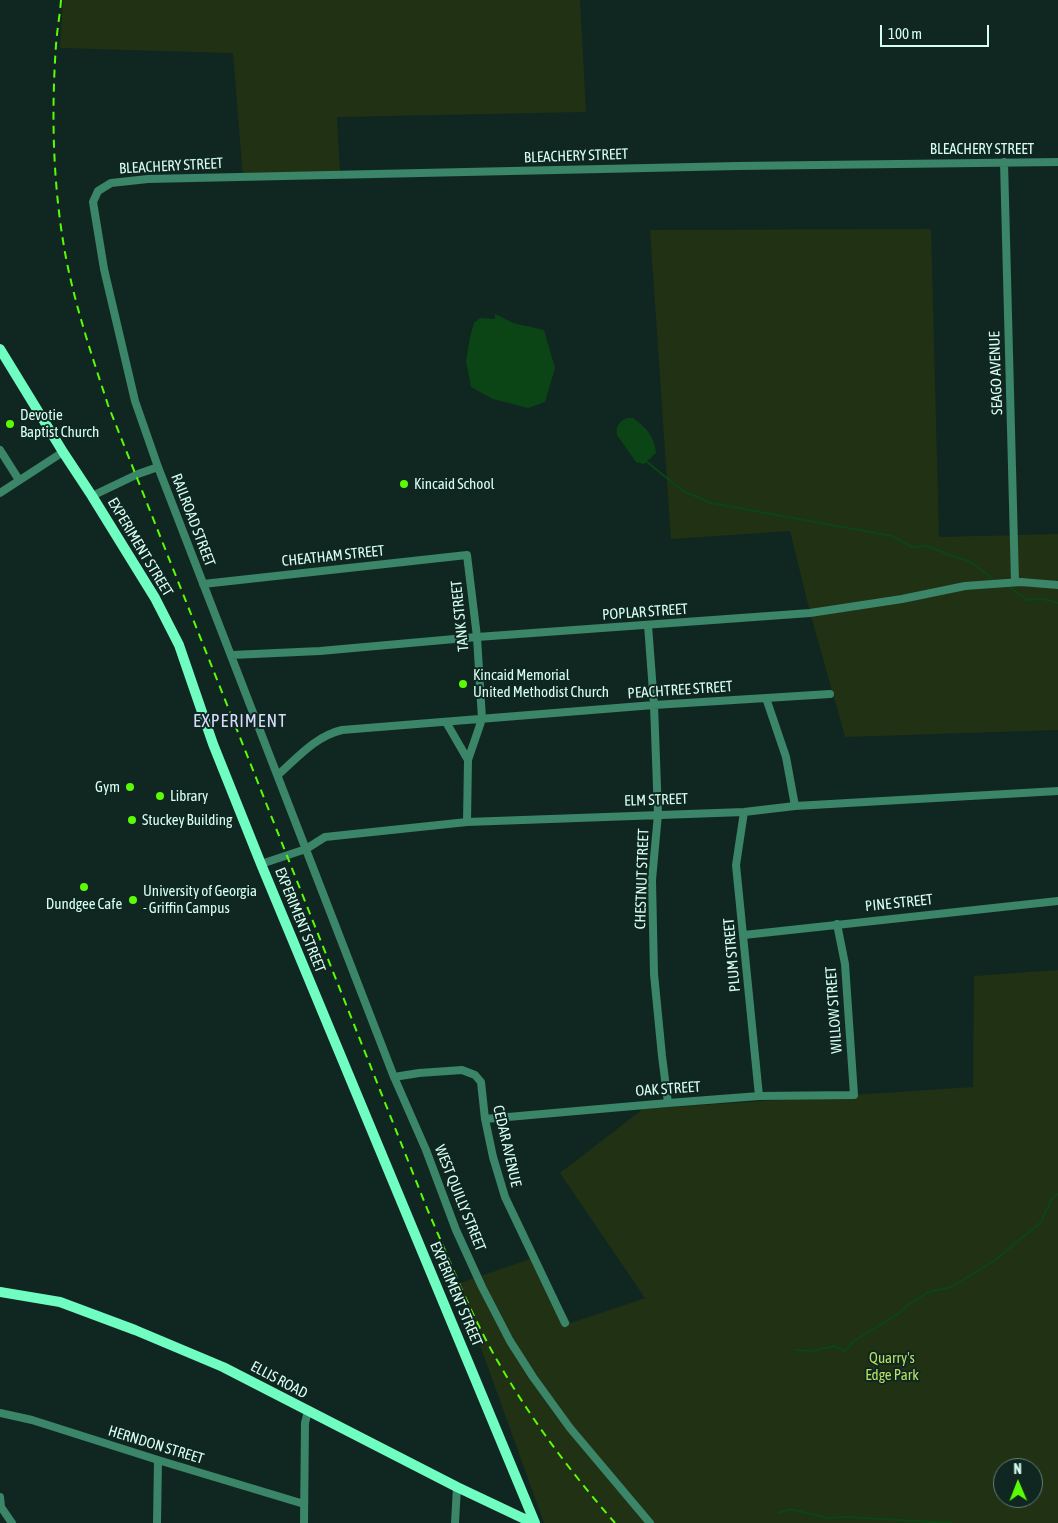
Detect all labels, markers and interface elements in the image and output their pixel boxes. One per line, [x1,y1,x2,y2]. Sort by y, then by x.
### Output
scale bar [883,15,992,47]
text: 100 m [888,25,922,42]
street label: BLEACHERY STREET [930,140,1034,158]
street label: BLEACHERY STREET [524,145,628,167]
street label: BLEACHERY STREET [118,154,224,178]
street label: SEAGO AVENUE [986,331,1006,415]
place label: Devotie Baptist Church [20,406,99,441]
marker: Devotie Baptist Church [4,418,16,430]
street label: RAILROAD STREET [167,471,219,569]
place label: Kincaid School [414,475,494,493]
marker: Kincaid School [398,478,410,490]
street label: EXPERIMENT STREET [103,494,177,600]
street label: CHEATHAM STREET [281,542,385,570]
street label: TANK STREET [447,580,473,652]
street label: POPLAR STREET [602,600,688,624]
place label: Kincaid Memorial United Methodist Church [473,666,609,701]
street label: PEACHTREE STREET [627,677,733,703]
marker: Kincaid Memorial United Methodist Church [457,678,469,690]
district label: EXPERIMENT [192,710,288,732]
place label: Gym [95,778,120,796]
marker: Gym [124,781,136,793]
place label: Library [170,787,208,805]
marker: Library [154,790,166,802]
street label: ELM STREET [624,790,688,810]
place label: Stuckey Building [142,811,233,829]
marker: Stuckey Building [126,814,138,826]
street label: CHESTNUT STREET [631,828,653,930]
street label: EXPERIMENT STREET [271,865,329,975]
marker: Dundgee Cafe [78,881,90,893]
place label: University of Georgia - Griffin Campus [143,882,257,917]
street label: PINE STREET [864,890,934,916]
marker: University of Georgia - Griffin Campus [127,894,139,906]
place label: Dundgee Cafe [46,895,122,913]
street label: PLUM STREET [720,917,744,993]
street label: WILLOW STREET [822,966,846,1054]
street label: OAK STREET [635,1078,701,1100]
street label: CEDAR AVENUE [489,1103,525,1189]
street label: WEST QUILLY STREET [431,1142,489,1254]
street label: EXPERIMENT STREET [426,1239,486,1349]
park label: Quarry's Edge Park [865,1349,919,1384]
street label: ELLIS ROAD [247,1357,311,1403]
street label: HERNDON STREET [106,1422,206,1468]
north arrow [993,1458,1043,1508]
text: N [1013,1461,1022,1477]

